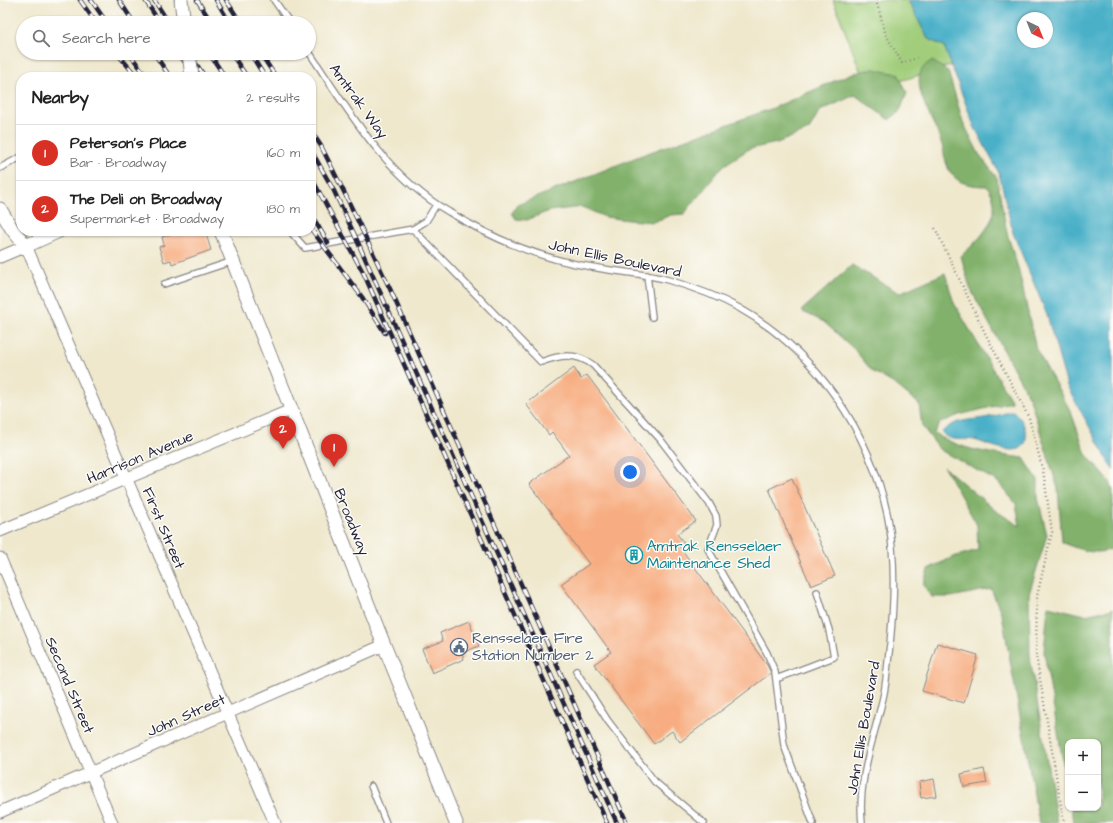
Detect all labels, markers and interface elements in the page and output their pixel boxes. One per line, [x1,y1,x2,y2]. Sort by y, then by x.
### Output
north arrow [1017,12,1053,48]
search box [16,16,316,60]
icon: search [30,27,52,49]
text: Search here [62,28,151,49]
street label: Amtrak Way [323,59,393,144]
text: Nearby [32,86,89,110]
text: 2 results [246,89,300,107]
text: Peterson's Place [70,133,187,154]
text: 1 [44,144,46,162]
text: 160 m [267,144,300,162]
text: Bar · Broadway [70,154,167,172]
text: The Deli on Broadway [70,189,222,210]
text: 2 [41,200,49,218]
text: 180 m [266,200,300,218]
text: Supermarket · Broadway [70,210,224,228]
street label: John Ellis Boulevard [547,234,684,283]
pin: 2 [270,416,296,449]
street label: Harrison Avenue [84,426,197,489]
pin: 1 [321,434,347,467]
your location [620,462,640,482]
street label: First Street [137,484,190,572]
street label: Broadway [328,485,375,559]
place label: Amtrak Rensselaer Maintenance Shed [647,536,781,574]
building icon: Amtrak Rensselaer Maintenance Shed [624,545,644,565]
place label: Rensselaer Fire Station Number 2 [472,628,594,666]
street label: Second Street [40,634,99,737]
public building icon: Rensselaer Fire Station Number 2 [449,637,469,657]
street label: John Ellis Boulevard [841,659,886,797]
street label: John Street [144,689,229,742]
map controls [1065,739,1101,811]
button: + [1065,739,1101,775]
button: − [1065,775,1101,811]

